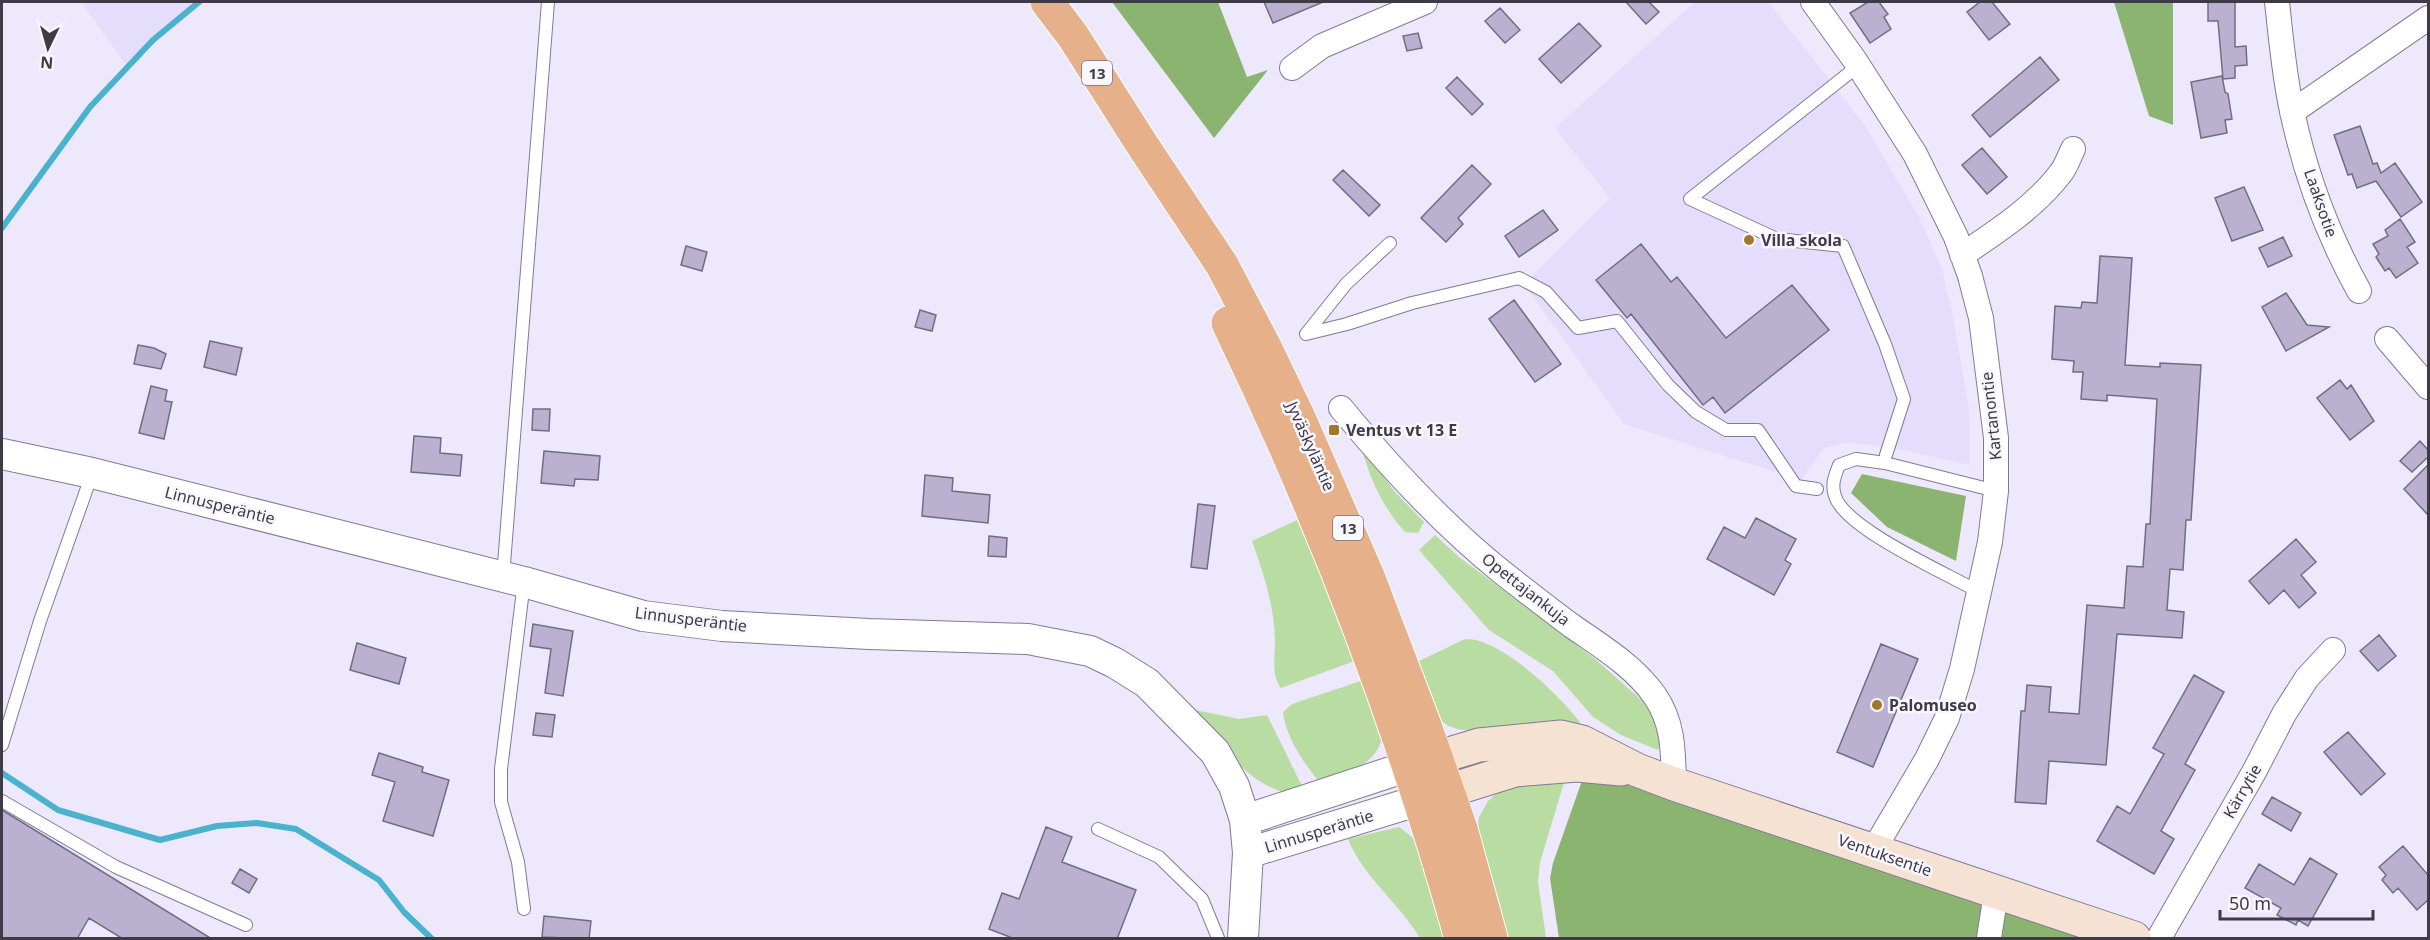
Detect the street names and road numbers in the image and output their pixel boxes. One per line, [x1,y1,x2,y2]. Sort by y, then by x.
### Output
road number: 13 [1082,61,1112,85]
street label: Laaksotie [2299,166,2343,240]
street label: Kartanontie [1975,371,2007,461]
street label: Jyväskyläntie [1281,396,1341,494]
street label: Linnusperäntie [163,481,277,529]
road number: 13 [1333,516,1363,540]
street label: Opettajankuja [1477,548,1575,630]
street label: Linnusperäntie [634,601,748,637]
street label: Kärrytie [2218,760,2266,822]
street label: Linnusperäntie [1262,804,1376,858]
street label: Ventuksentie [1835,829,1935,881]

